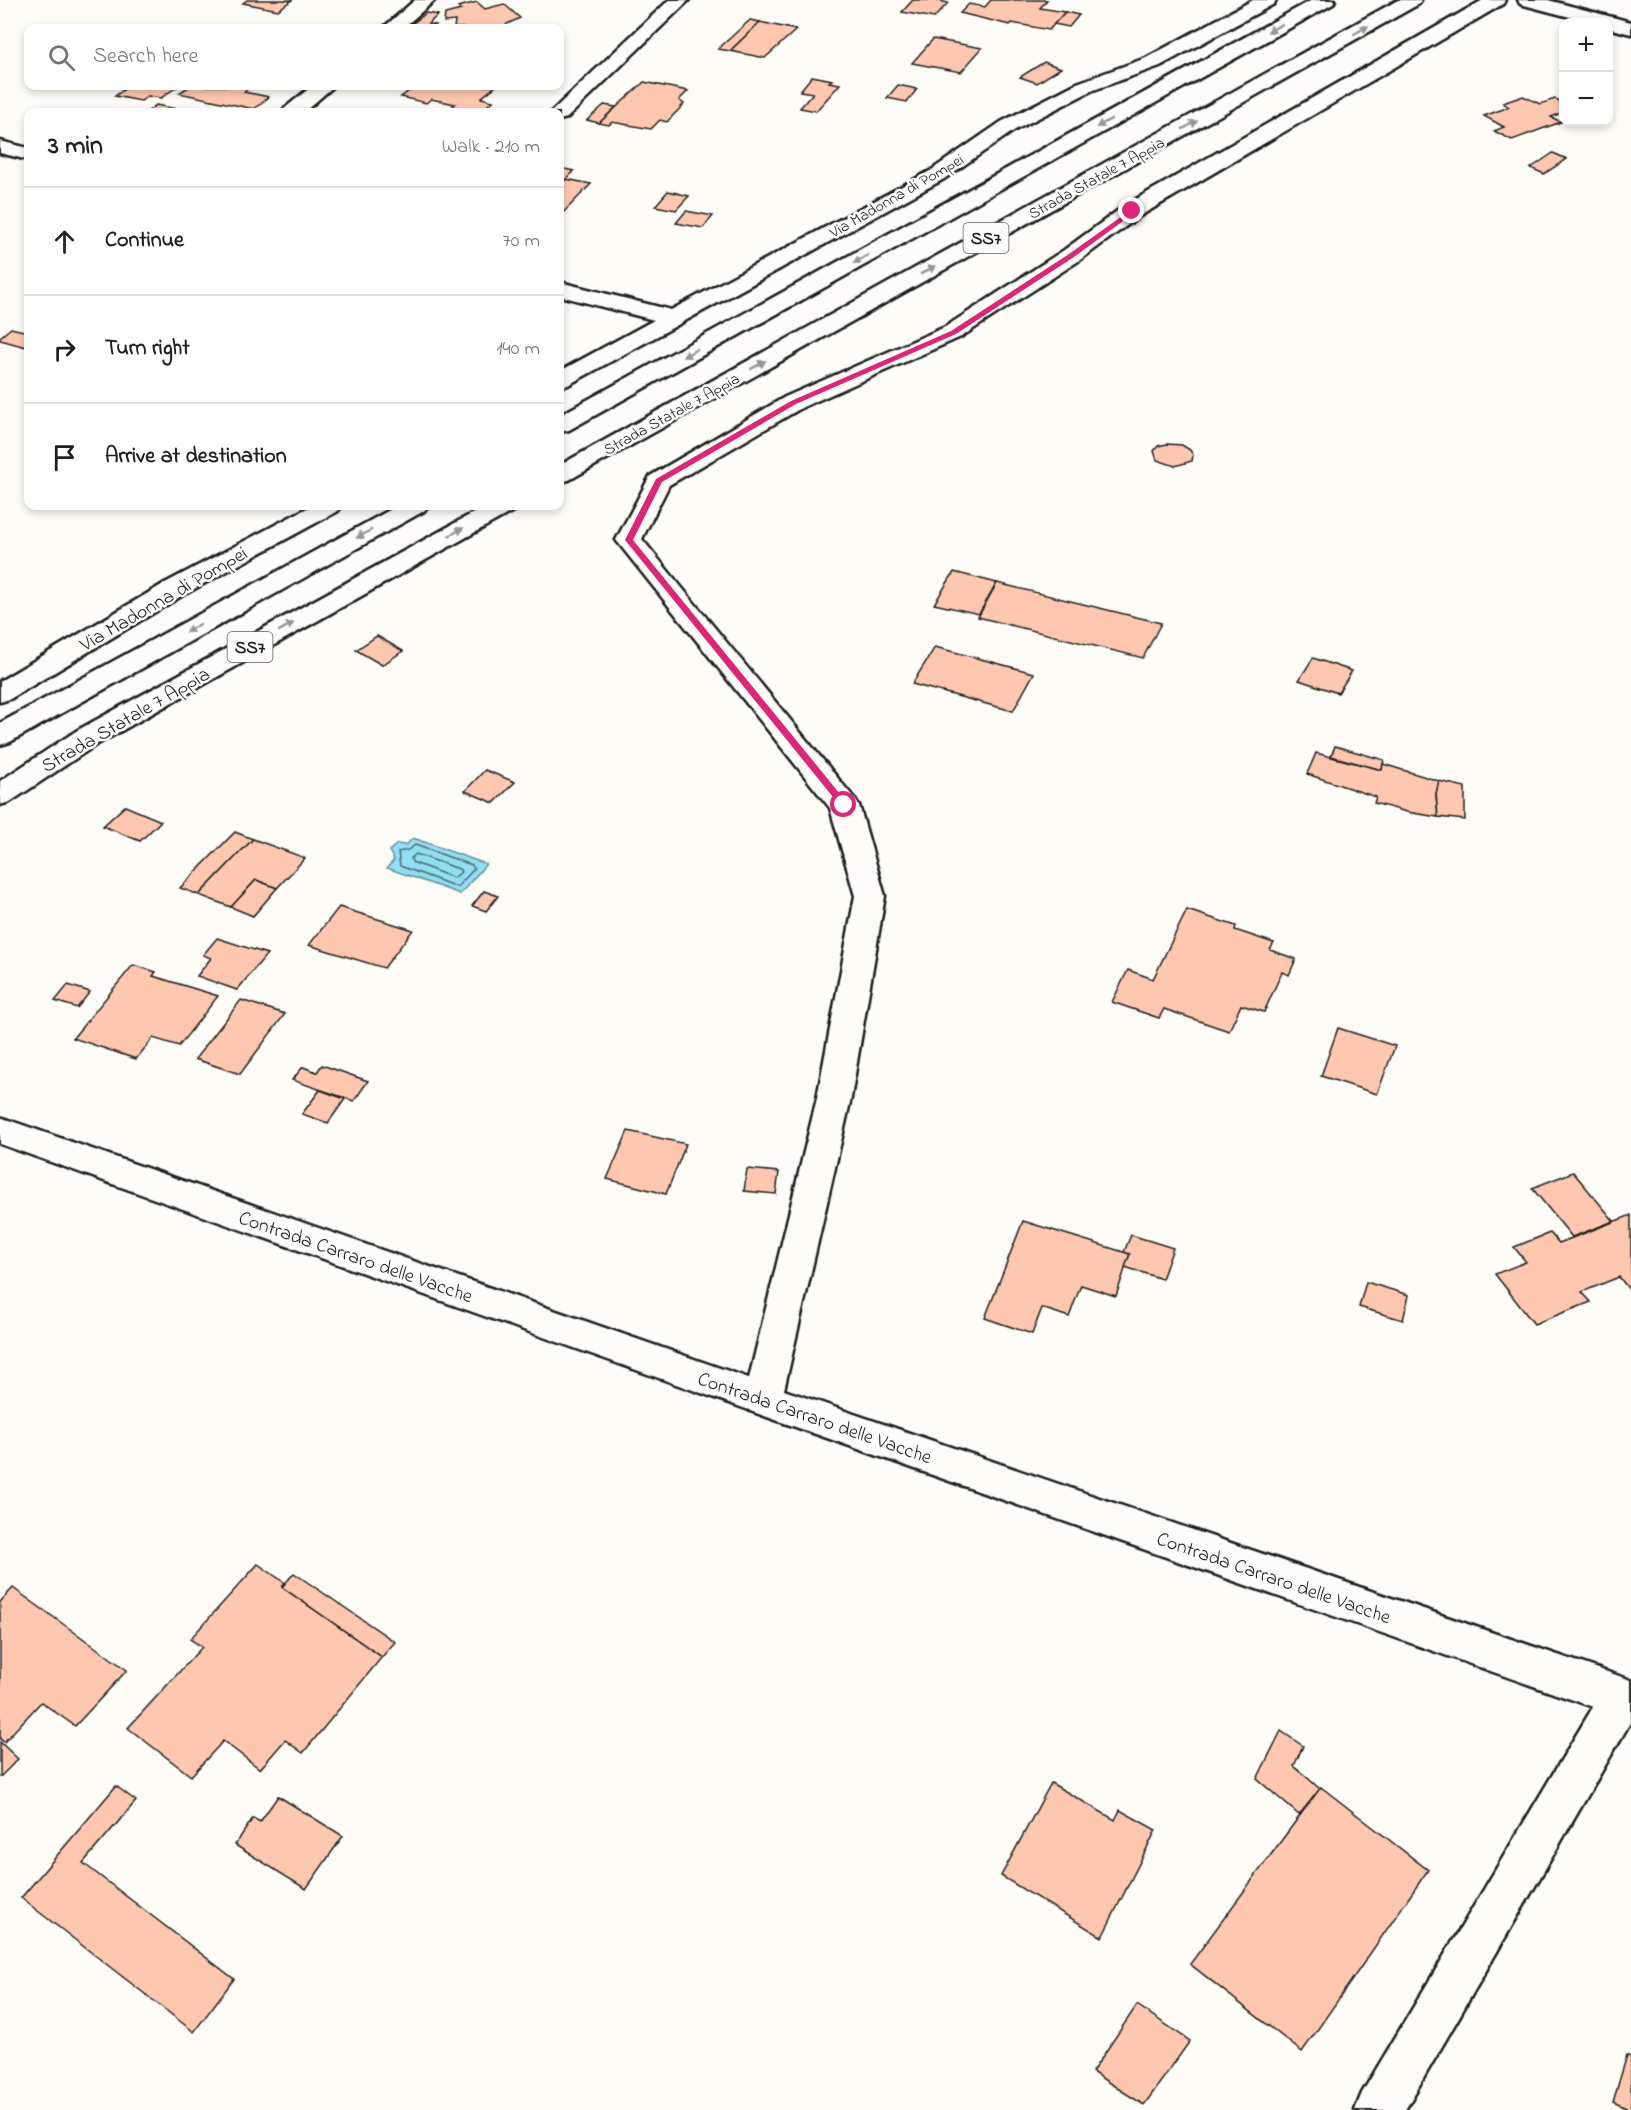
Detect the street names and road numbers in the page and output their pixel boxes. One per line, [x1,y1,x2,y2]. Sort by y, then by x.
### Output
street label: Strada Statale 7 Appia [1024,131,1169,226]
street label: Via Madonna di Pompei [824,148,969,246]
road number: SS7 [964,223,1008,253]
street label: Strada Statale 7 Appia [599,367,744,462]
street label: Via Madonna di Pompei [74,540,254,661]
road number: SS7 [228,632,272,662]
street label: Strada Statale 7 Appia [36,661,216,781]
street label: Contrada Carraro delle Vacche [234,1205,476,1312]
street label: Contrada Carraro delle Vacche [693,1366,935,1473]
street label: Contrada Carraro delle Vacche [1152,1526,1394,1633]

